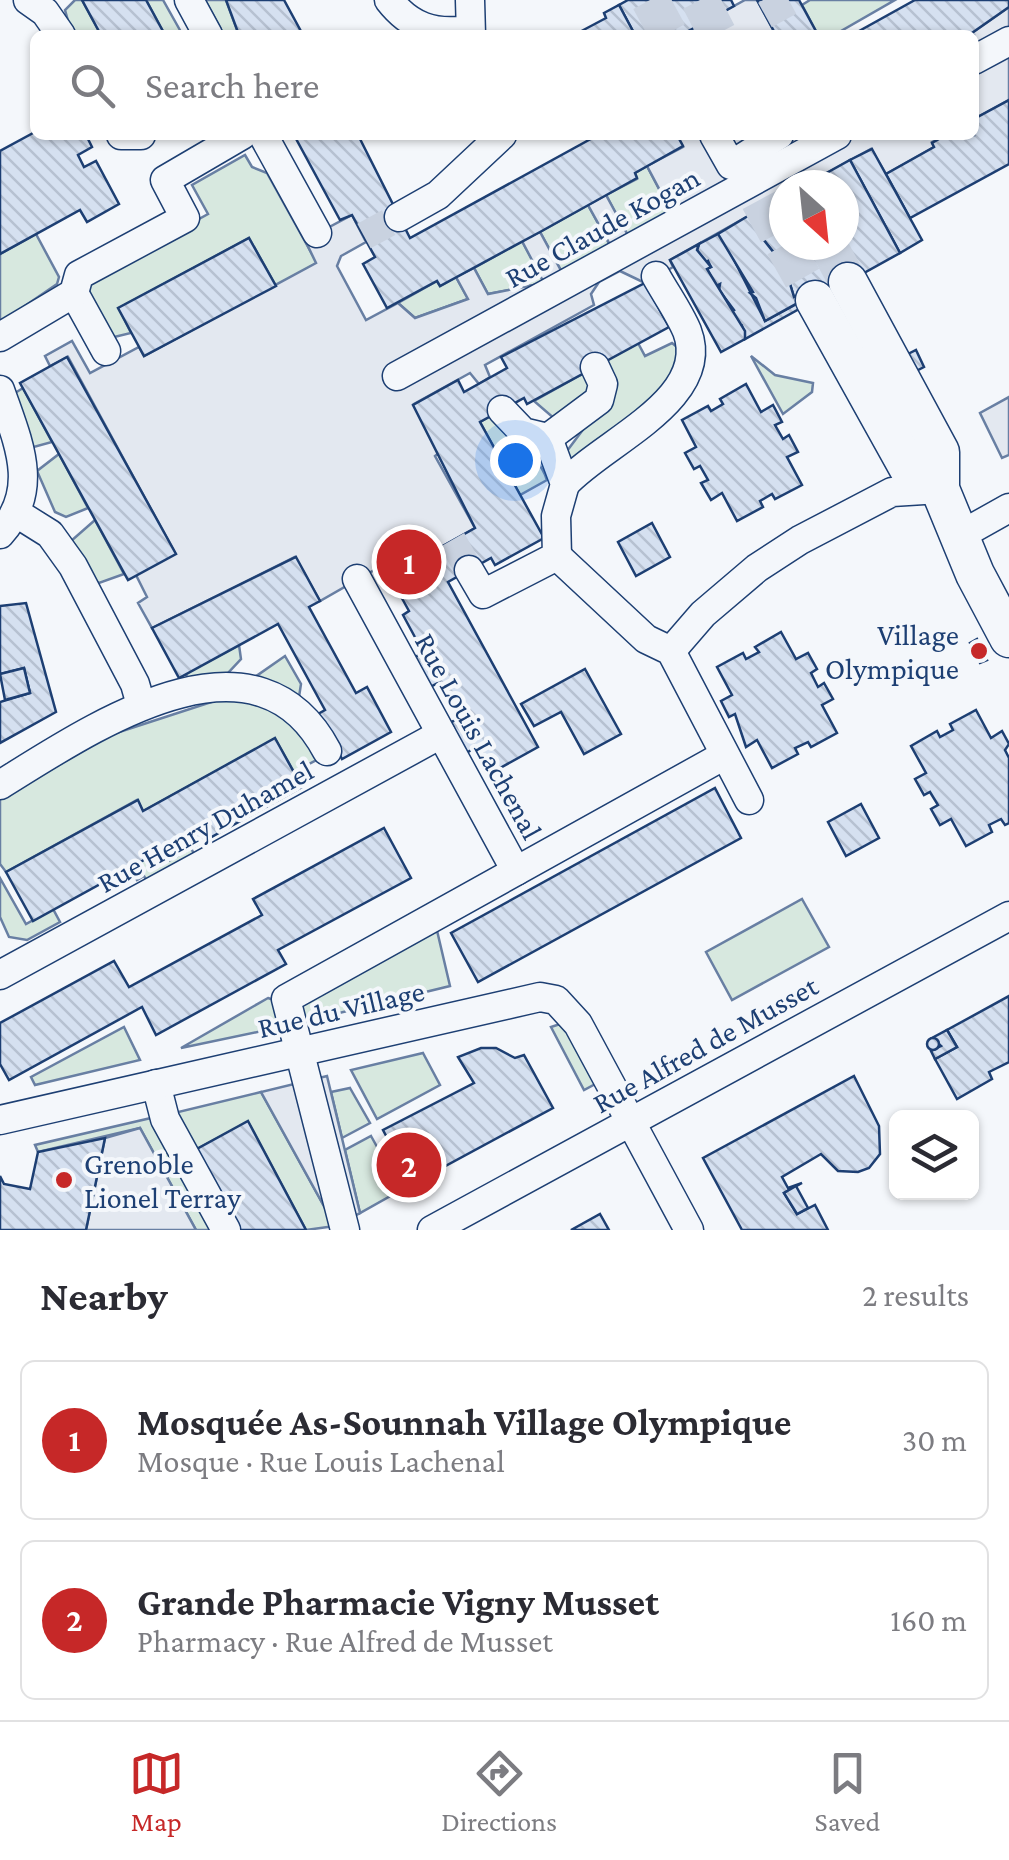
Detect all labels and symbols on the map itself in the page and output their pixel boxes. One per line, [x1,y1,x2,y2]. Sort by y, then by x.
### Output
street label: Rue Claude Kogan [499,160,705,295]
north arrow [769,170,859,260]
your location [490,435,541,486]
pin: 1 [376,524,442,600]
place label: Village Olympique [825,618,959,686]
street label: Rue Louis Lachenal [409,627,549,845]
marker: Village Olympique [968,640,990,662]
street label: Rue Henry Duhamel [92,753,319,900]
street label: Rue Alfred de Musset [587,968,824,1119]
street label: Rue du Village [254,974,428,1045]
pin: 2 [376,1128,442,1202]
place label: Grenoble Lionel Terray [84,1147,241,1215]
marker: Grenoble Lionel Terray [53,1169,75,1191]

